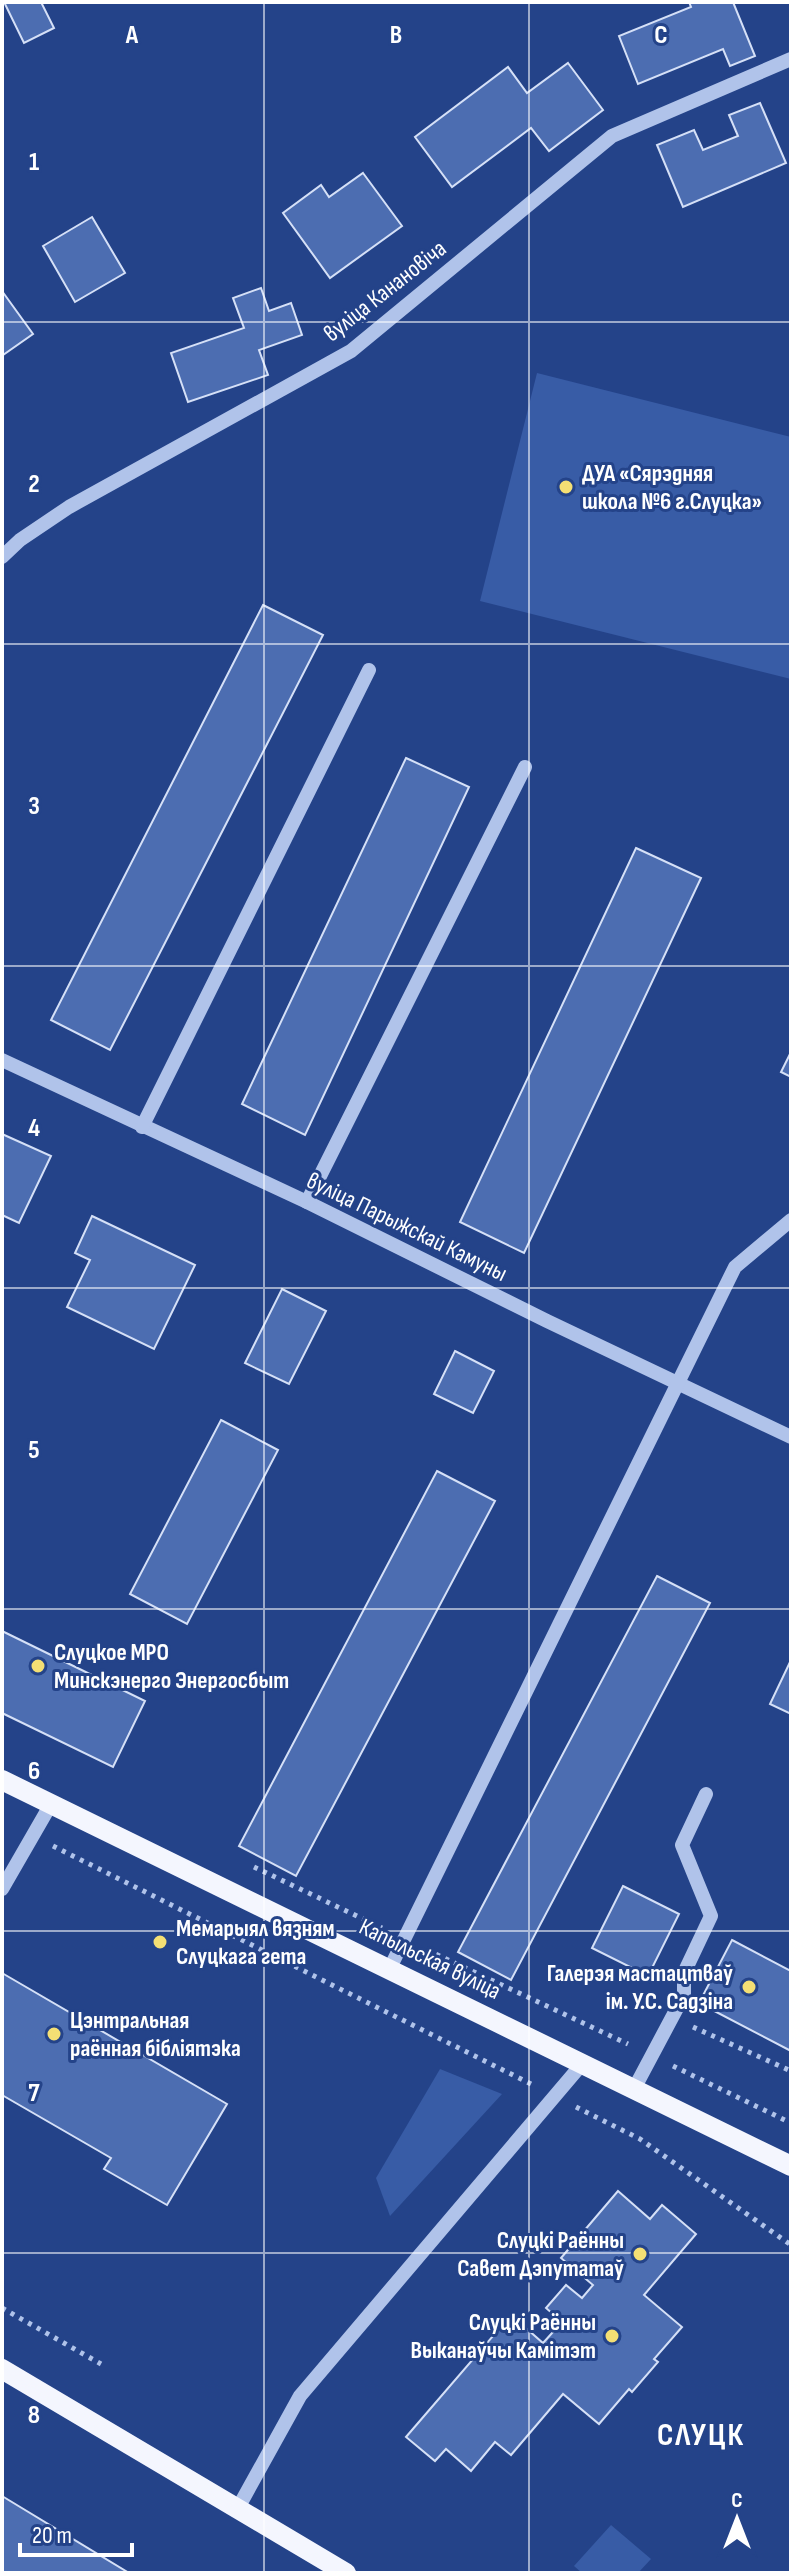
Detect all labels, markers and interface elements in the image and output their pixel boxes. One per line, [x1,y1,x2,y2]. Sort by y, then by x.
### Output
text: A [125,20,139,51]
text: B [390,20,402,51]
text: C [654,20,668,51]
text: 1 [29,147,39,178]
street label: вуліца Канановіча [318,234,452,348]
place label: ДУА «Сярэдняя школа №6 г.Слуцка» [582,459,762,516]
text: 2 [28,469,40,500]
marker: ДУА «Сярэдняя школа №6 г.Слуцка» [557,478,575,496]
text: 3 [28,791,40,822]
text: 4 [28,1113,40,1144]
street label: вуліца Парыжскай Камуны [302,1166,512,1288]
text: 5 [28,1435,40,1466]
place label: Слуцкое МРО Минскэнерго Энергосбыт [54,1638,289,1695]
marker: Слуцкое МРО Минскэнерго Энергосбыт [29,1657,47,1675]
text: 6 [28,1756,40,1787]
street label: Капыльская вуліца [355,1912,505,2006]
place label: Мемарыял вязням Слуцкага гета [176,1914,335,1971]
marker: Мемарыял вязням Слуцкага гета [151,1933,169,1951]
place label: Галерэя мастацтваў ім. У.С. Садзіна [547,1959,733,2016]
marker: Галерэя мастацтваў ім. У.С. Садзіна [740,1978,758,1996]
place label: Цэнтральная раённая бібліятэка [70,2006,241,2063]
marker: Цэнтральная раённая бібліятэка [45,2025,63,2043]
text: 7 [28,2078,40,2109]
place label: Слуцкі Раённы Савет Дэпутатаў [457,2226,624,2283]
marker: Слуцкі Раённы Савет Дэпутатаў [631,2245,649,2263]
place label: Слуцкі Раённы Выканаўчы Камітэт [411,2308,596,2365]
marker: Слуцкі Раённы Выканаўчы Камітэт [603,2327,621,2345]
text: 8 [28,2400,40,2431]
district label: СЛУЦК [657,2416,745,2455]
north arrow [697,2479,777,2559]
text: С [731,2487,743,2514]
scale bar [20,2507,132,2557]
text: 20 m [32,2521,72,2550]

